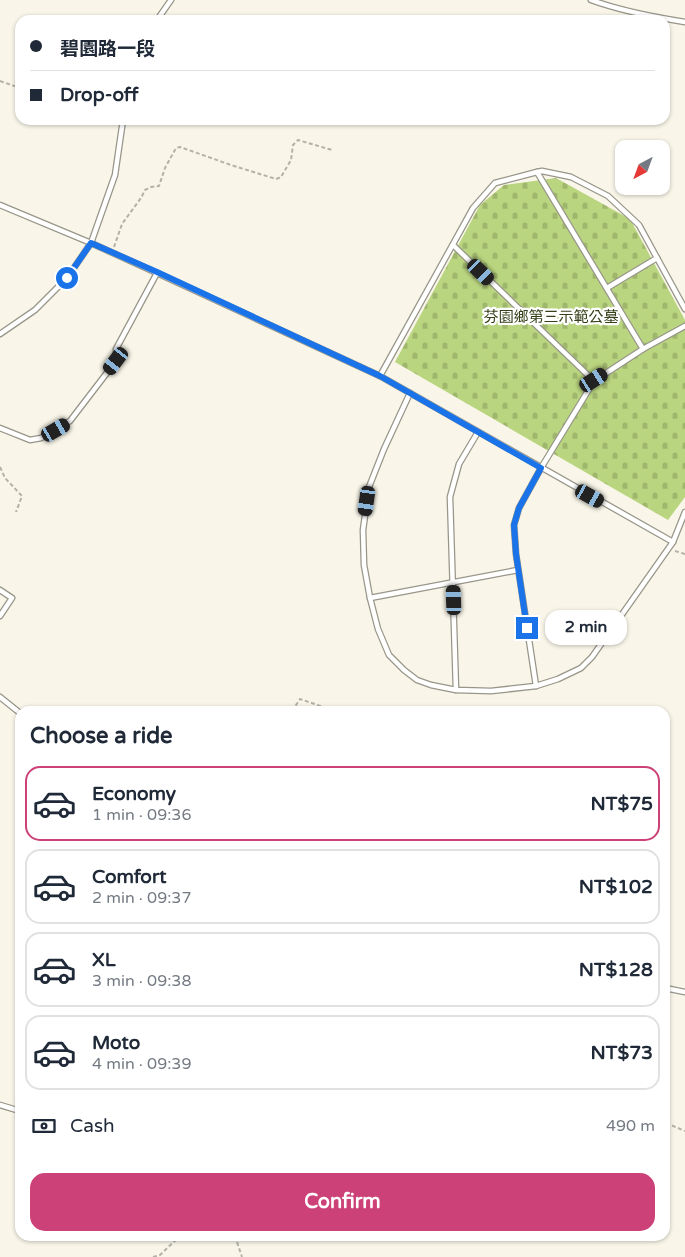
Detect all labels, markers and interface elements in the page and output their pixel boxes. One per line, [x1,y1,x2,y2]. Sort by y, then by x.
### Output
text: 碧園路一段 [60,38,155,60]
text: Drop-off [60,84,139,106]
north arrow [615,140,670,195]
map controls [615,140,670,195]
car [464,256,497,288]
route start [56,267,78,289]
park label: 芬園鄉第三示範公墓 [483,308,619,326]
car [100,345,131,377]
car [577,366,610,394]
car [39,416,72,444]
car [573,482,606,510]
car [357,485,376,517]
car [445,585,462,615]
callout: 2 min [544,610,627,646]
route end [516,617,538,639]
text: 2 min [565,617,607,637]
text: Choose a ride [30,723,173,749]
icon: car [32,781,77,826]
text: Economy [92,783,176,805]
text: NT$75 [591,793,653,815]
text: 1 min · 09:36 [92,805,191,825]
icon: car [32,864,77,909]
text: Comfort [92,866,166,888]
text: NT$102 [579,876,653,898]
text: 2 min · 09:37 [92,888,191,908]
icon: car [32,947,77,992]
text: XL [92,949,116,971]
text: NT$128 [579,959,653,981]
text: 3 min · 09:38 [92,971,191,991]
icon: car [32,1030,77,1075]
text: Moto [92,1032,140,1054]
text: NT$73 [591,1042,653,1064]
text: 4 min · 09:39 [92,1054,191,1074]
icon: cash [30,1112,58,1140]
text: Cash [70,1115,115,1137]
text: 490 m [606,1116,655,1136]
button: Confirm [30,1173,655,1231]

